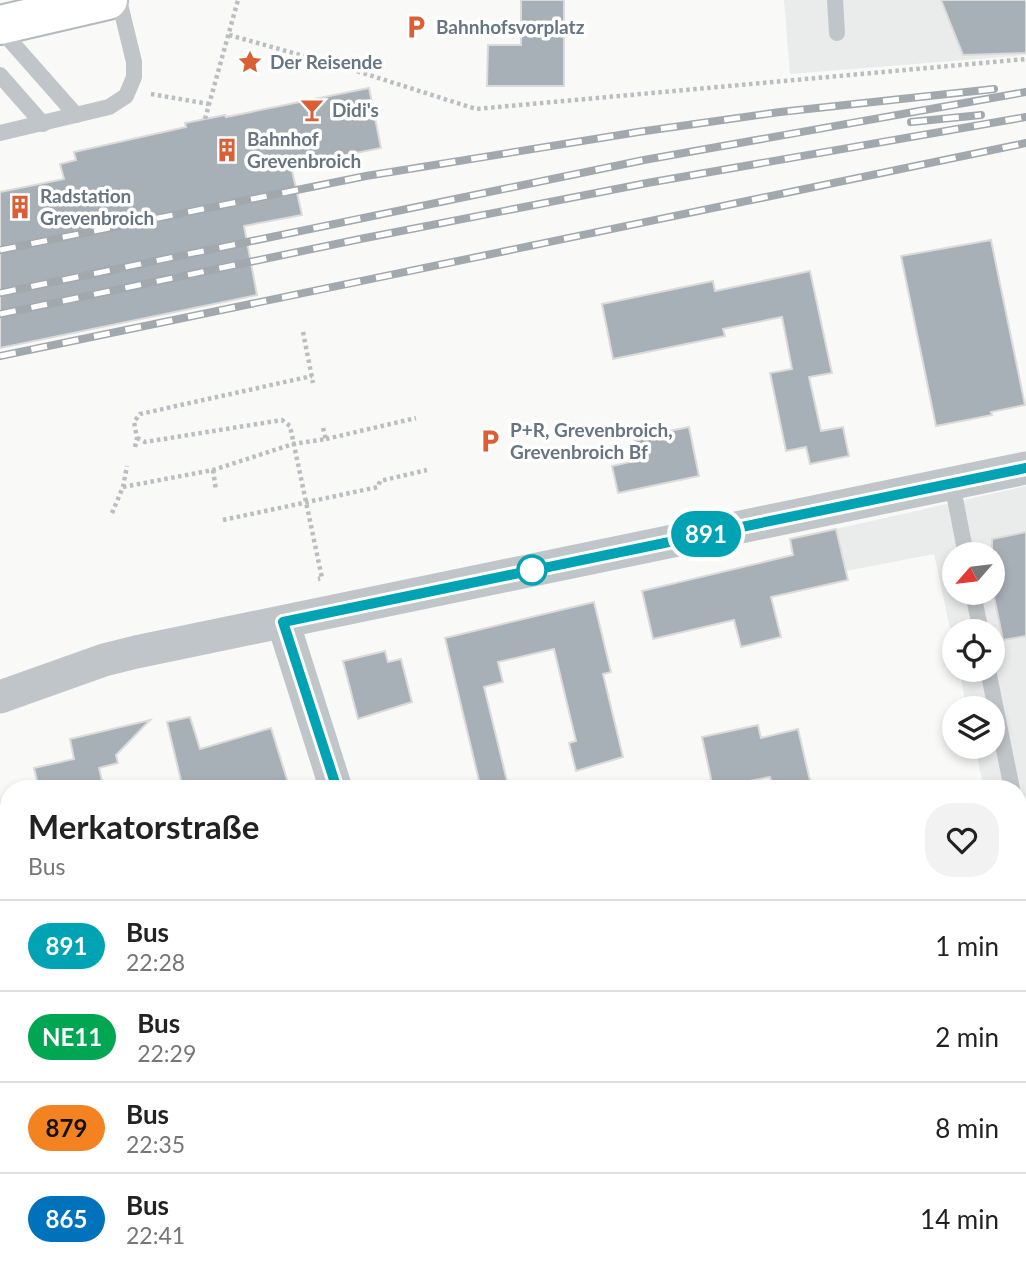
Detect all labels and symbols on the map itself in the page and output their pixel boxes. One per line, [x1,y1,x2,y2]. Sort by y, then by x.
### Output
parking icon: Bahnhofsvorplatz [402,13,430,41]
place label: Bahnhofsvorplatz [436,15,585,38]
place icon: Der Reisende [236,48,264,76]
place label: Der Reisende [270,50,382,73]
bar icon: Didi's [298,96,326,124]
place label: Didi's [332,98,379,121]
place label: Bahnhof Grevenbroich [247,127,361,172]
building icon: Bahnhof Grevenbroich [213,136,241,164]
place label: Radstation Grevenbroich [40,184,154,229]
building icon: Radstation Grevenbroich [6,193,34,221]
place label: P+R, Grevenbroich, Grevenbroich Bf [510,418,673,463]
parking icon: P+R, Grevenbroich, Grevenbroich Bf [476,427,504,455]
line badge: 891 [666,511,746,557]
north arrow [942,542,1004,606]
unlabelled marker [517,555,547,585]

